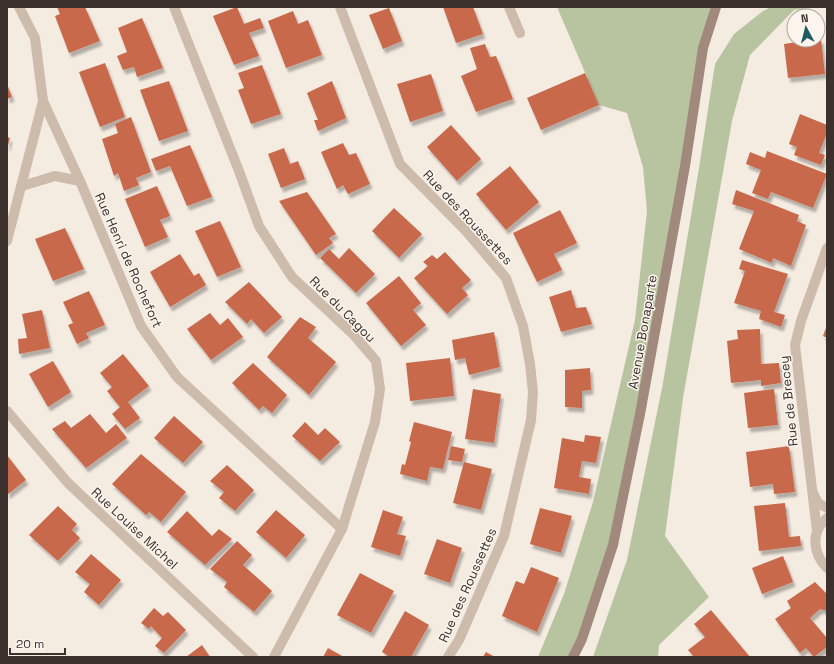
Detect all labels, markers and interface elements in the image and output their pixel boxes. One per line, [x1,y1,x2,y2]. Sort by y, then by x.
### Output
north arrow [786,8,826,48]
text: N [800,11,809,25]
street label: Rue des Roussettes [419,166,516,269]
street label: Rue Henri de Rochefort [91,190,166,330]
street label: Rue du Cagou [306,273,379,346]
street label: Avenue Bonaparte [624,274,661,390]
street label: Rue de Brecey [775,355,802,447]
street label: Rue Louise Michel [88,484,182,573]
street label: Rue des Roussettes [435,525,500,645]
scale bar [10,630,65,656]
text: 20 m [16,636,44,652]

